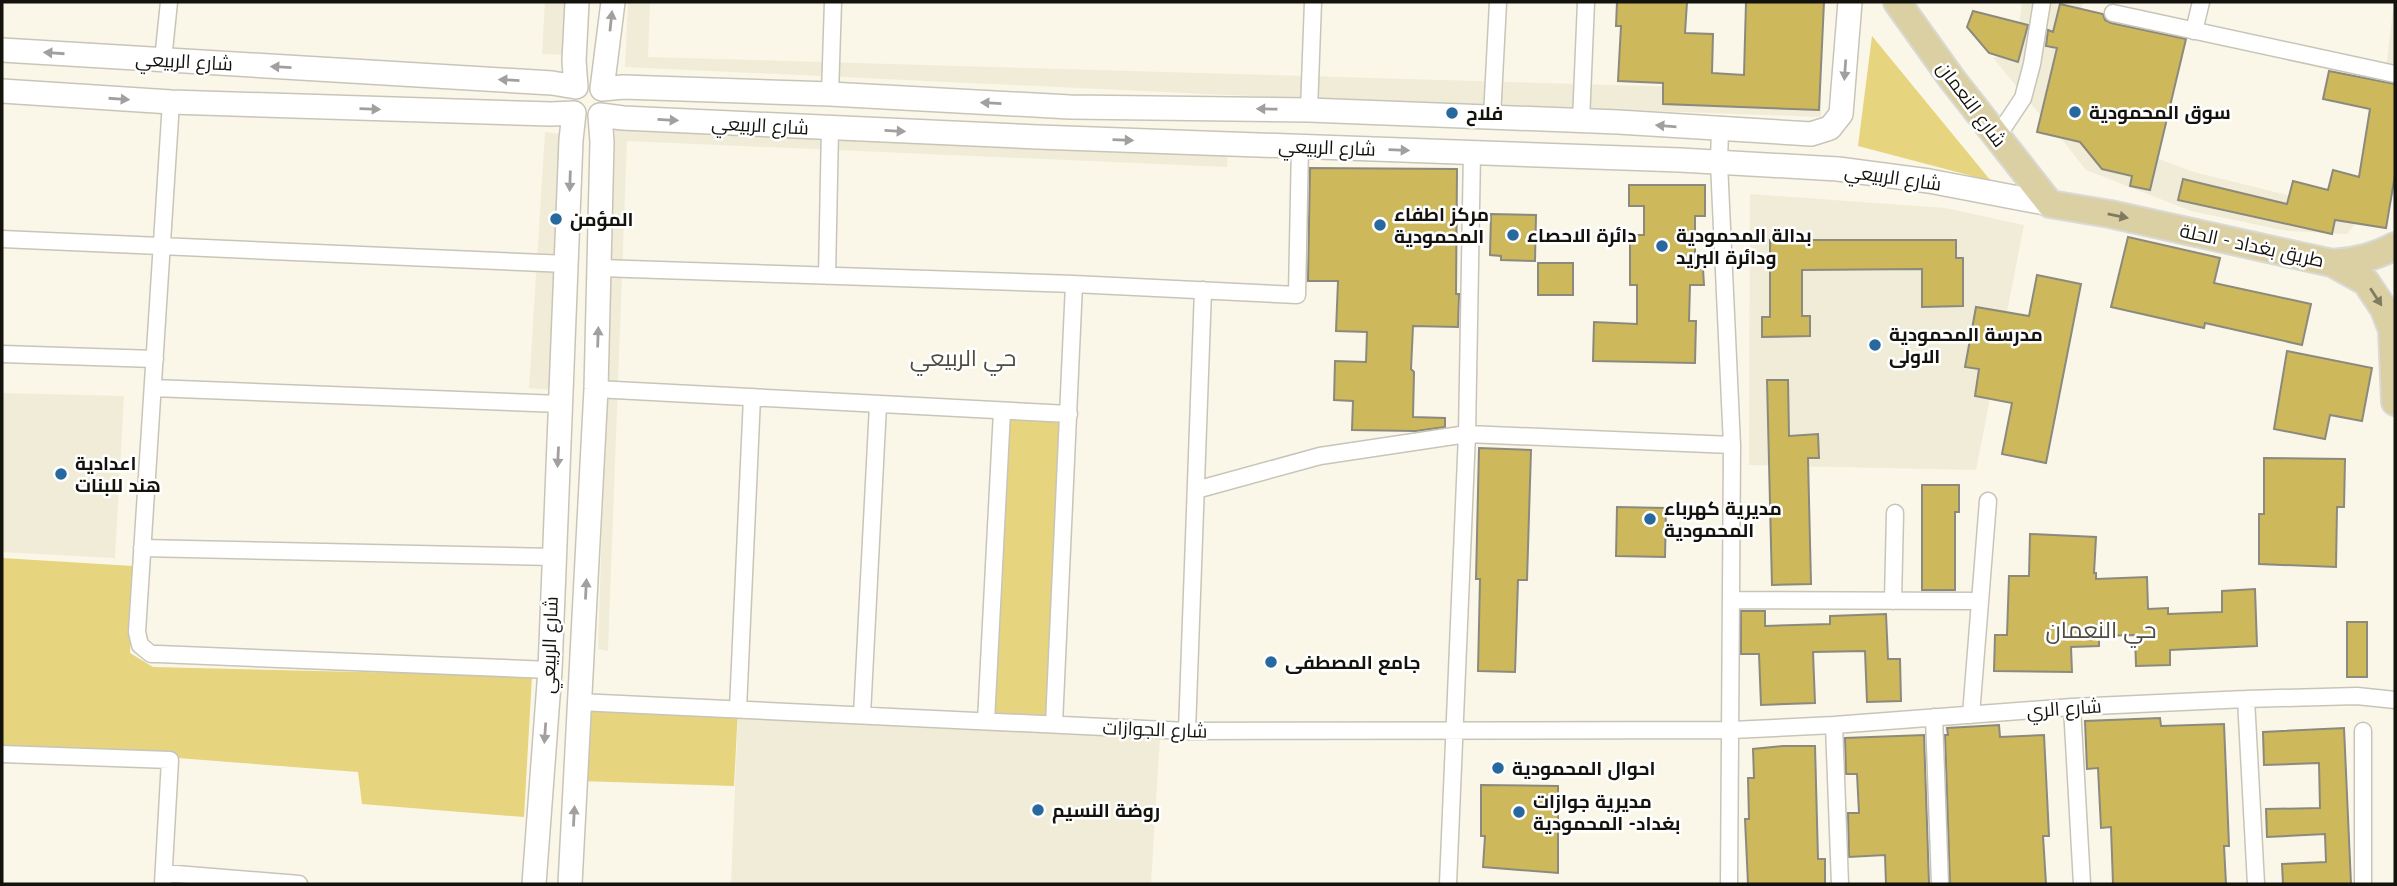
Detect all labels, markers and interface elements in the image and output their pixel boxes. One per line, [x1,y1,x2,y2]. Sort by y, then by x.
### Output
one-way arrow [606,10,617,32]
street label: شارع الربيعي [134,46,233,79]
one-way arrow [43,47,65,58]
street label: شارع النعمان [1930,56,2012,153]
one-way arrow [1839,59,1850,81]
one-way arrow [270,61,292,72]
one-way arrow [497,74,519,85]
one-way arrow [108,94,130,105]
one-way arrow [980,97,1002,108]
place label: سوق المحمودية [2089,100,2231,124]
place label: فلاح [1466,101,1503,127]
one-way arrow [360,103,382,114]
one-way arrow [1256,103,1278,115]
marker: سوق المحمودية [2067,104,2083,120]
marker: فلاح [1444,105,1460,121]
street label: شارع الربيعي [710,110,809,143]
one-way arrow [657,115,679,126]
one-way arrow [1655,120,1677,131]
one-way arrow [885,125,907,136]
street label: شارع الربيعي [1278,133,1376,164]
one-way arrow [1112,134,1134,146]
one-way arrow [1388,144,1410,155]
street label: شارع الربيعي [1843,158,1943,199]
one-way arrow [564,170,575,192]
place label: مركز اطفاء المحمودية [1394,202,1489,248]
place label: المؤمن [570,207,634,231]
marker: المؤمن [548,211,564,227]
one-way arrow [2107,211,2129,222]
marker: مركز اطفاء المحمودية [1372,217,1388,233]
street label: طريق بغداد - الحلة [2178,218,2326,273]
place label: دائرة الاحصاء [1527,223,1637,247]
place label: بدالة المحمودية ودائرة البريد [1676,223,1812,269]
marker: دائرة الاحصاء [1505,227,1521,243]
marker: بدالة المحمودية ودائرة البريد [1654,238,1670,254]
one-way arrow [2369,287,2382,306]
place label: مدرسة المحمودية الاولى [1889,322,2043,368]
one-way arrow [592,326,603,348]
marker: مدرسة المحمودية الاولى [1867,337,1883,353]
district label: حي الربيعي [910,343,1016,376]
one-way arrow [552,446,563,468]
place label: اعدادية هند للبنات [75,451,161,497]
marker: اعدادية هند للبنات [53,466,69,482]
place label: مديرية كهرباء المحمودية [1664,496,1782,542]
marker: مديرية كهرباء المحمودية [1642,511,1658,527]
one-way arrow [580,578,591,600]
street label: شارع الربيعي [535,596,566,694]
district label: حي النعمان [2046,615,2156,648]
place label: جامع المصطفى [1285,650,1420,676]
marker: جامع المصطفى [1263,654,1279,670]
street label: شارع الري [2026,693,2102,726]
street label: شارع الجوازات [1102,715,1208,745]
one-way arrow [539,722,550,744]
place label: احوال المحمودية [1512,756,1655,781]
marker: احوال المحمودية [1490,760,1506,776]
place label: مديرية جوازات بغداد- المحمودية [1533,789,1681,835]
place label: روضة النسيم [1052,798,1160,824]
marker: روضة النسيم [1030,802,1046,818]
marker: مديرية جوازات بغداد- المحمودية [1511,804,1527,820]
one-way arrow [568,805,579,827]

